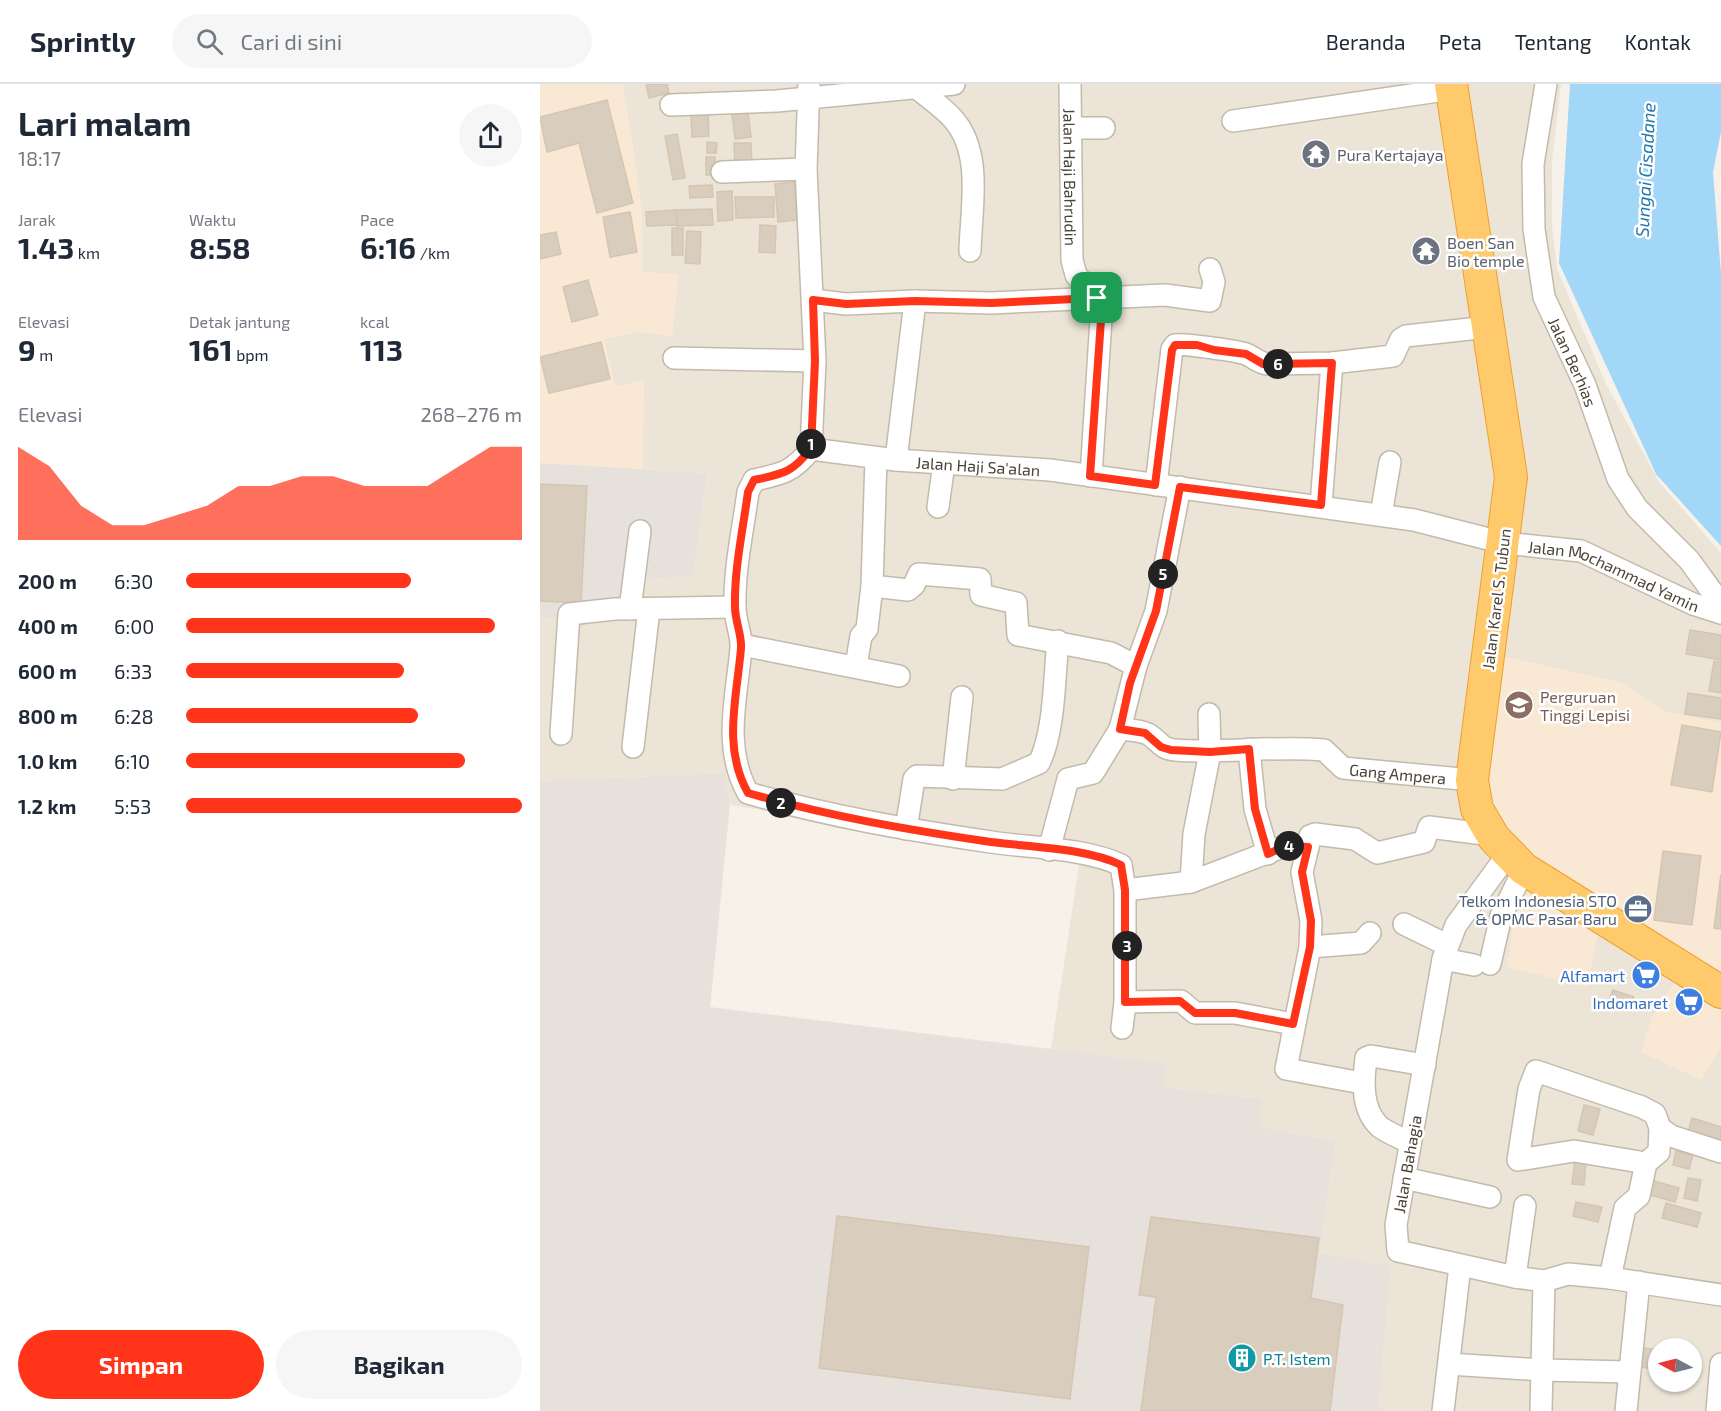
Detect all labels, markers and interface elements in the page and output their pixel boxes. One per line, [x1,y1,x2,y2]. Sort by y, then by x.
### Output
search box [172,14,592,68]
text: Sprintly [30,24,136,58]
icon: search [193,25,226,58]
text: Cari di sini [241,28,342,54]
text: Beranda [1326,29,1406,54]
text: Peta [1439,29,1482,54]
text: Tentang [1515,29,1592,54]
text: Kontak [1625,29,1691,54]
water label: Sungai Cisadane [1630,102,1660,238]
text: Lari malam [18,103,191,143]
button: share [459,104,522,167]
street label: Jalan Haji Bahrudin [1060,108,1081,246]
temple icon: Pura Kertajaya [1300,138,1332,170]
place label: Pura Kertajaya [1337,145,1443,165]
text: 18:17 [18,146,61,170]
text: Jarak [18,210,56,229]
text: Waktu [189,210,236,229]
text: Pace [360,210,394,229]
text: 1.43 [18,229,74,265]
text: 8:58 [189,229,251,265]
text: 6:16 [360,229,416,265]
place label: Boen San Bio temple [1447,233,1525,270]
temple icon: Boen San Bio temple [1410,235,1442,267]
text: km [74,243,100,262]
text: /km [416,243,450,262]
pin [1071,272,1122,323]
icon: arrive [1080,281,1113,314]
text: Elevasi [18,312,70,331]
text: Detak jantung [189,312,290,331]
text: kcal [360,312,389,331]
street label: Jalan Berhias [1545,314,1601,409]
text: 9 [18,331,36,367]
text: 161 [189,331,233,367]
text: 113 [360,331,403,367]
text: m [36,345,53,364]
text: bpm [233,345,269,364]
pin: 6 [1263,349,1293,379]
text: 6 [1273,354,1283,373]
text: Elevasi [18,402,82,426]
text: 268–276 m [420,402,522,426]
pin: 1 [796,429,826,459]
text: 1 [808,434,814,453]
street label: Jalan Haji Sa'alan [915,452,1041,479]
street label: Jalan Karel S. Tubun [1478,527,1514,671]
street label: Jalan Mochammad Yamin [1527,536,1702,615]
pin: 5 [1148,559,1178,589]
text: 5 [1159,564,1167,583]
text: 200 m [18,569,77,593]
text: 6:30 [114,569,153,593]
text: 400 m [18,614,78,638]
text: 6:00 [114,614,154,638]
text: 600 m [18,659,77,683]
text: 6:33 [114,659,152,683]
place label: Perguruan Tinggi Lepisi [1540,687,1630,724]
school or university icon: Perguruan Tinggi Lepisi [1503,689,1535,721]
text: 800 m [18,704,78,728]
text: 6:28 [114,704,154,728]
text: 1.0 km [18,749,77,773]
text: 6:10 [114,749,150,773]
street label: Gang Ampera [1348,759,1447,787]
pin: 2 [766,788,796,818]
text: 2 [776,793,786,812]
text: 1.2 km [18,794,76,818]
text: 5:53 [114,794,151,818]
pin: 4 [1274,831,1304,861]
text: 4 [1284,836,1294,855]
place label: Telkom Indonesia STO & OPMC Pasar Baru [1459,891,1617,928]
office icon: Telkom Indonesia STO & OPMC Pasar Baru [1622,893,1654,925]
pin: 3 [1112,931,1142,961]
text: 3 [1122,936,1132,955]
supermarket icon: Alfamart [1630,959,1662,991]
place label: Alfamart [1560,966,1625,985]
supermarket icon: Indomaret [1673,986,1705,1018]
place label: Indomaret [1593,993,1668,1012]
street label: Jalan Bahagia [1389,1114,1425,1214]
button: Simpan [18,1330,264,1399]
button: Bagikan [276,1330,522,1399]
north arrow [1648,1338,1702,1392]
map controls [1648,1338,1702,1392]
building icon: P.T. Istem [1226,1342,1258,1374]
place label: P.T. Istem [1263,1349,1331,1368]

